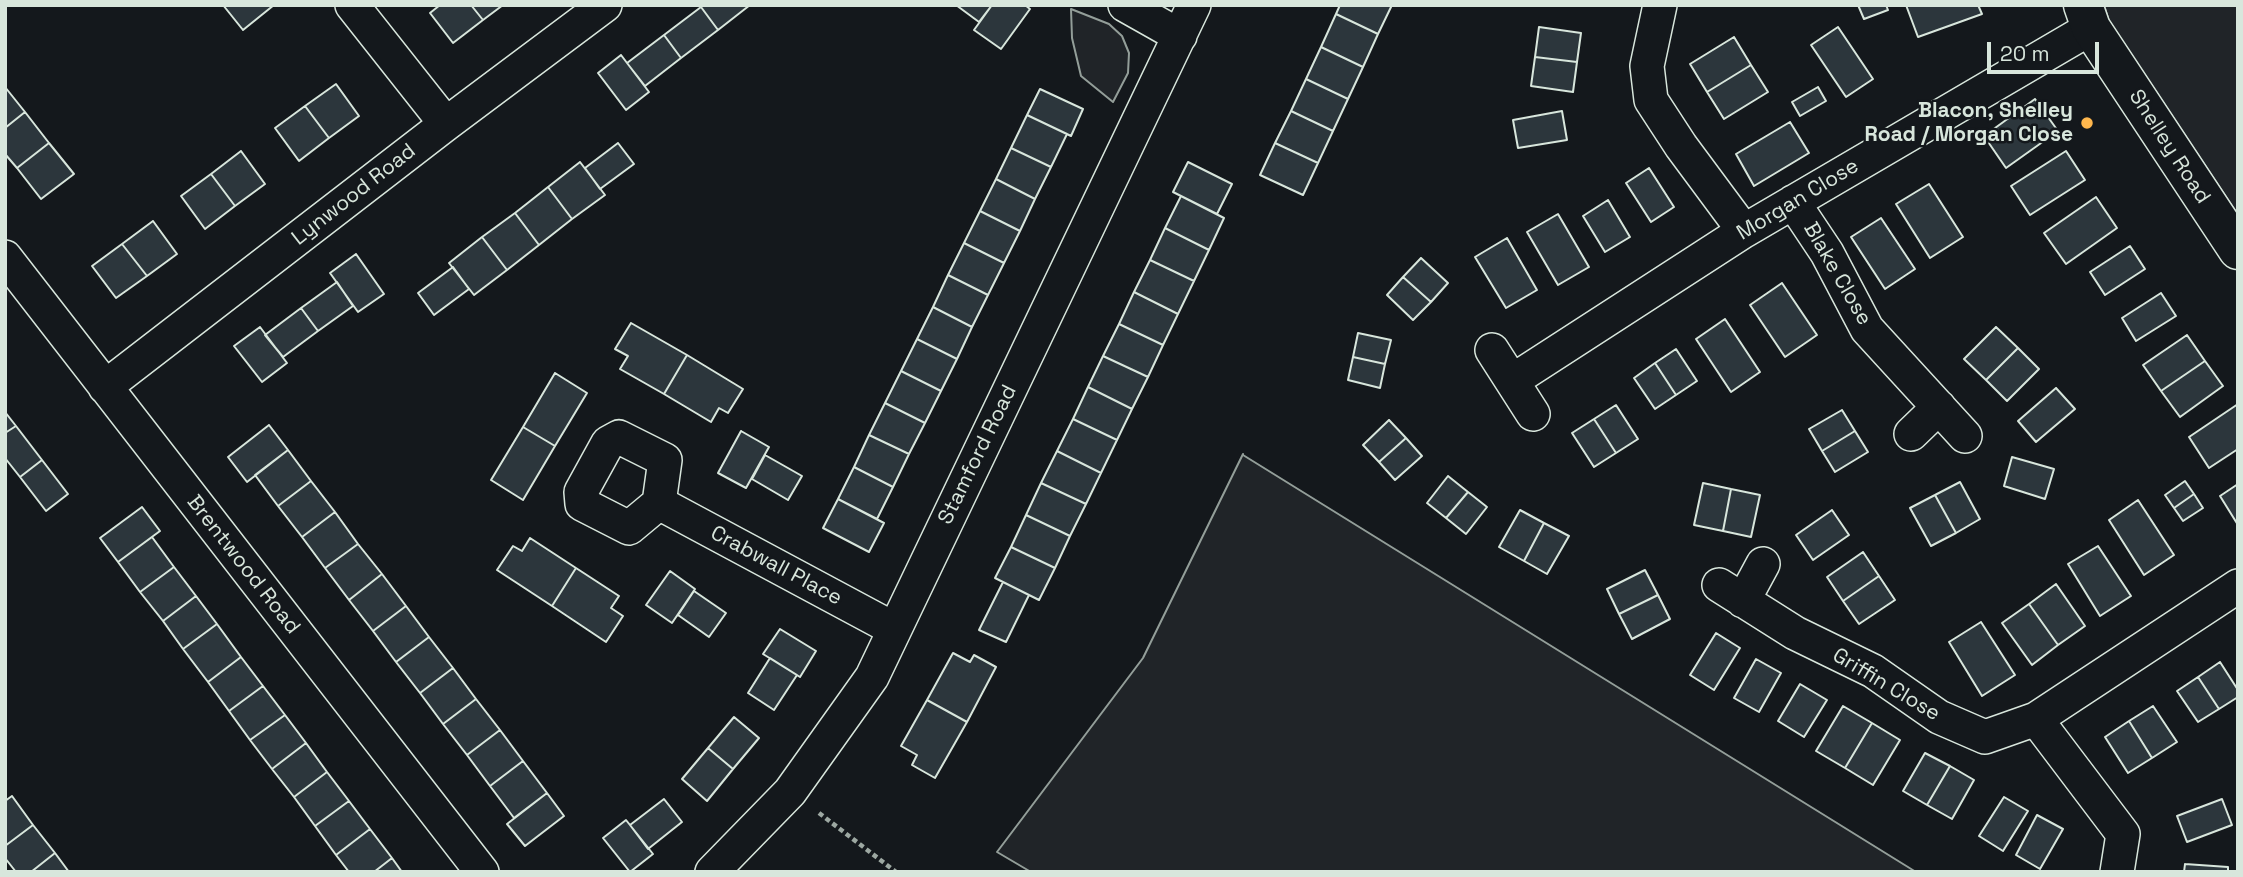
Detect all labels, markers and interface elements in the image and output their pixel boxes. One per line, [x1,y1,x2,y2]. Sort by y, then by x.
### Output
scale bar [1991,28,2103,72]
text: 20 m [2000,40,2050,67]
street label: Shelley Road [2123,85,2215,209]
place label: Blacon, Shelley Road / Morgan Close [1865,98,2073,148]
marker: Blacon, Shelley Road / Morgan Close [2079,115,2095,131]
street label: Lynwood Road [287,139,421,251]
street label: Morgan Close [1733,154,1863,246]
street label: Blake Close [1797,218,1877,330]
street label: Stamford Road [933,381,1023,529]
street label: Brentwood Road [181,491,305,639]
street label: Crabwall Place [706,521,846,611]
street label: Griffin Close [1828,643,1944,727]

